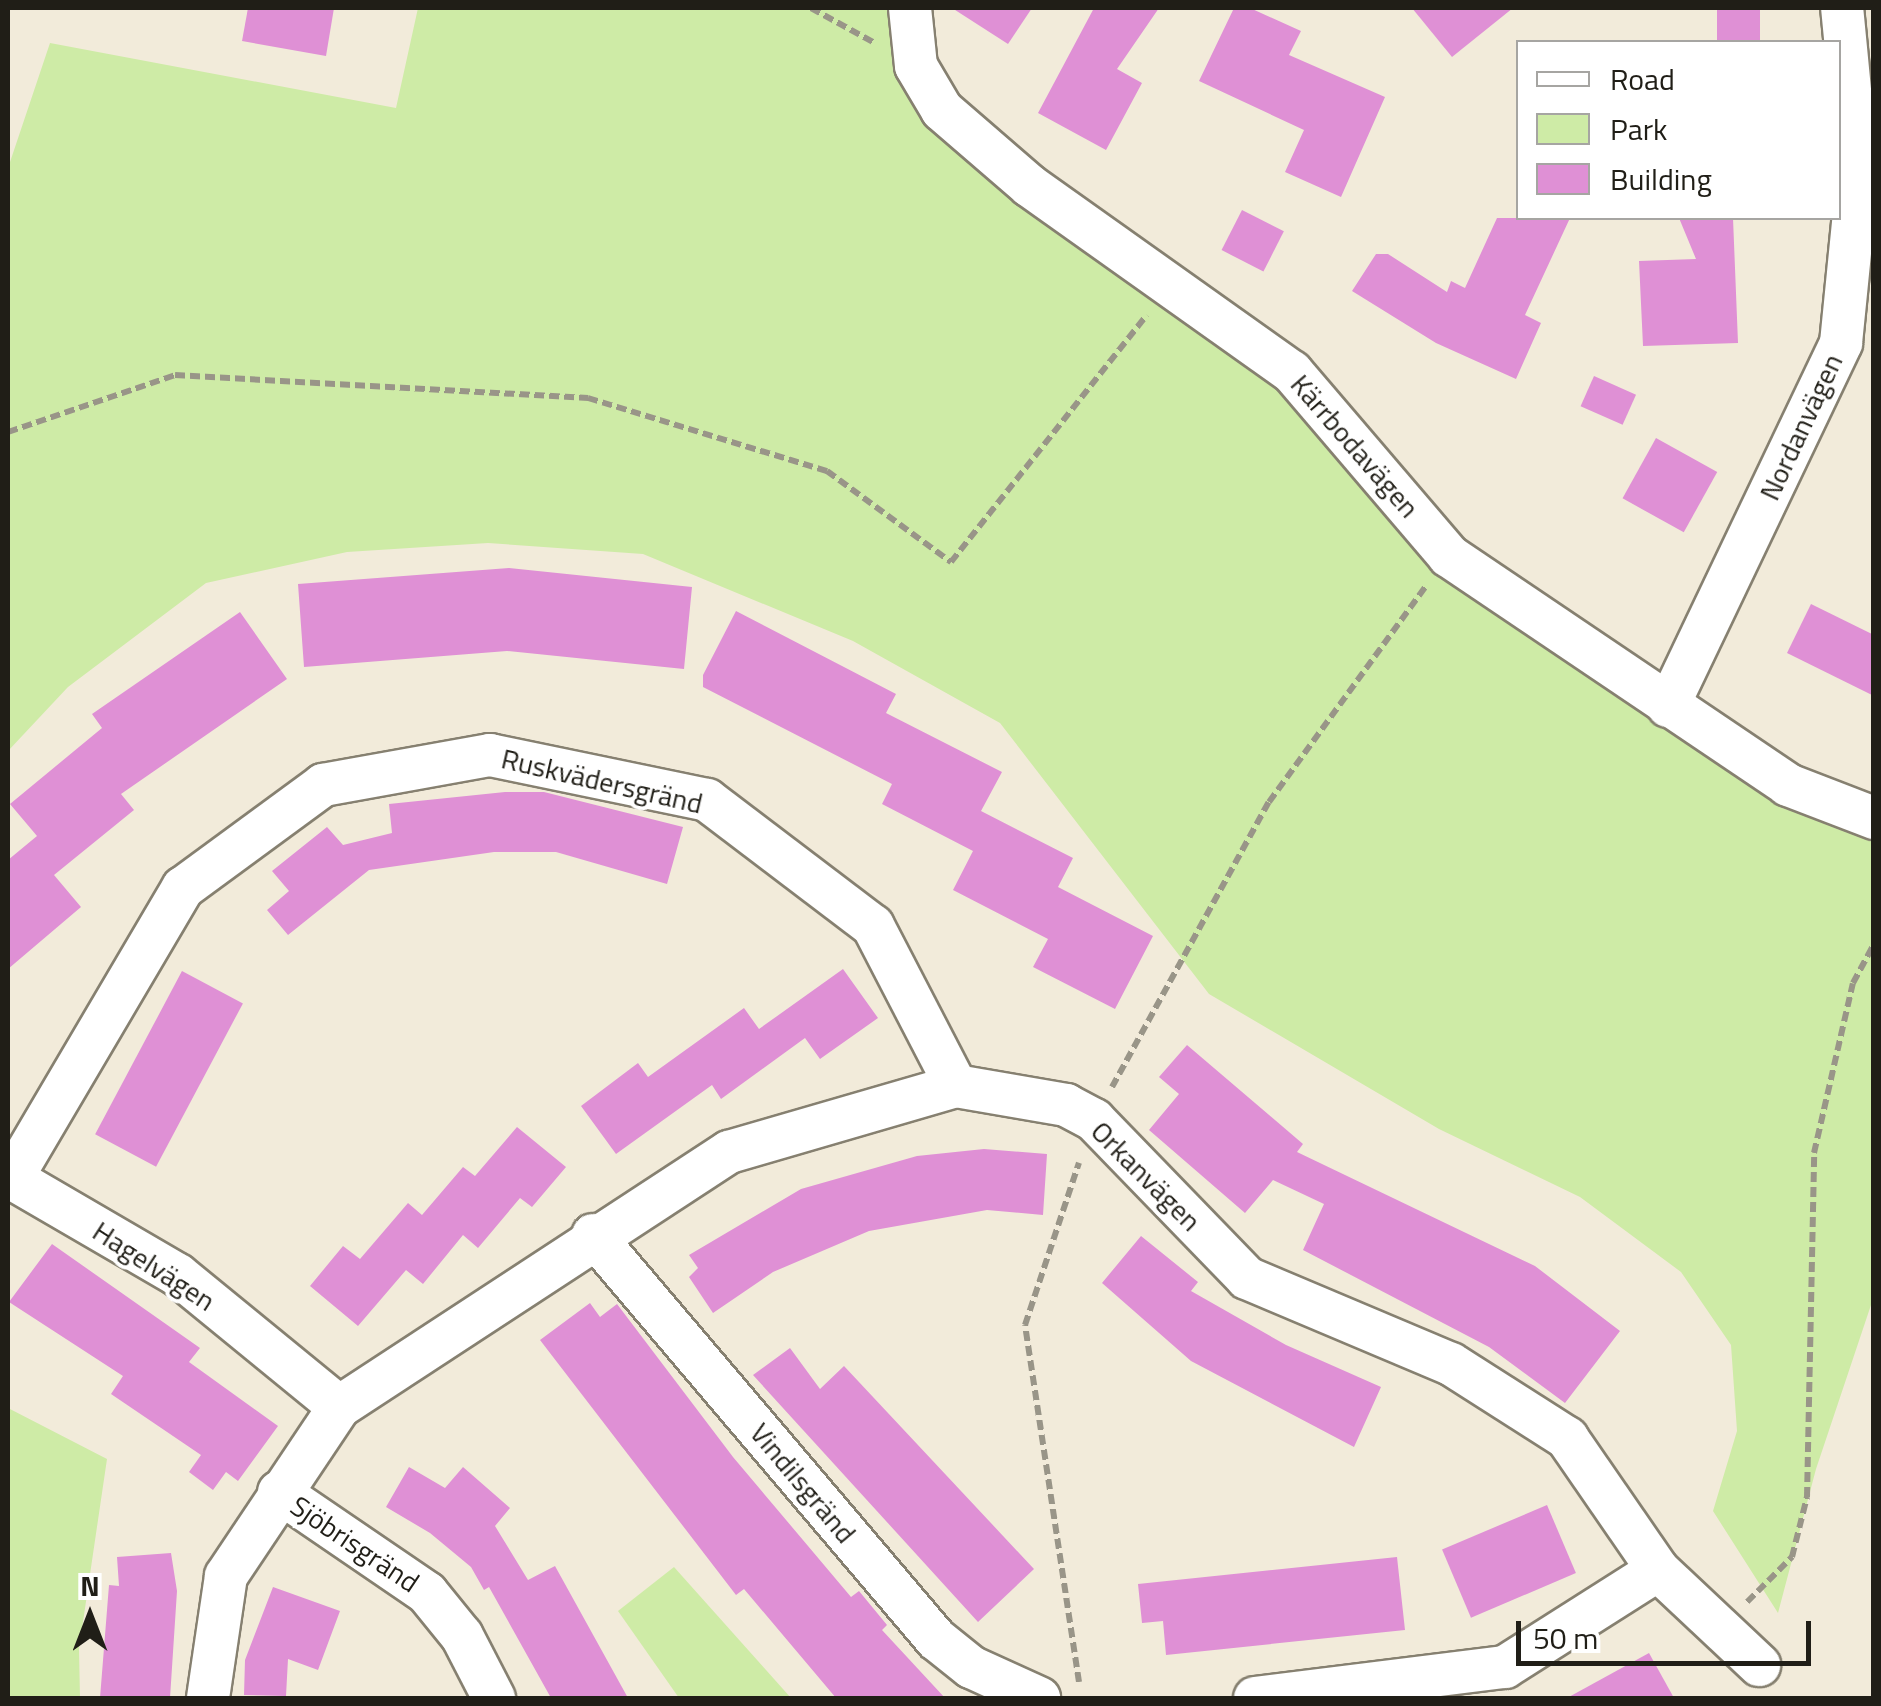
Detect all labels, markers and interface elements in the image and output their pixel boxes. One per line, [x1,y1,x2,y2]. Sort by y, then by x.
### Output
legend [1516,40,1841,220]
text: Road [1610,56,1675,102]
text: Park [1610,106,1667,152]
text: Building [1610,156,1712,202]
street label: Nordanvägen [1752,349,1850,505]
street label: Kärrbodavägen [1284,368,1426,524]
street label: Ruskvädersgränd [498,742,706,820]
street label: Orkanvägen [1084,1114,1208,1238]
street label: Hagelvägen [87,1214,221,1318]
street label: Vindilsgränd [743,1416,863,1550]
street label: Sjöbrisgränd [284,1489,426,1599]
text: N [80,1564,100,1607]
north arrow [40,1566,140,1666]
scale bar [1521,1601,1816,1663]
text: 50 m [1533,1615,1598,1661]

